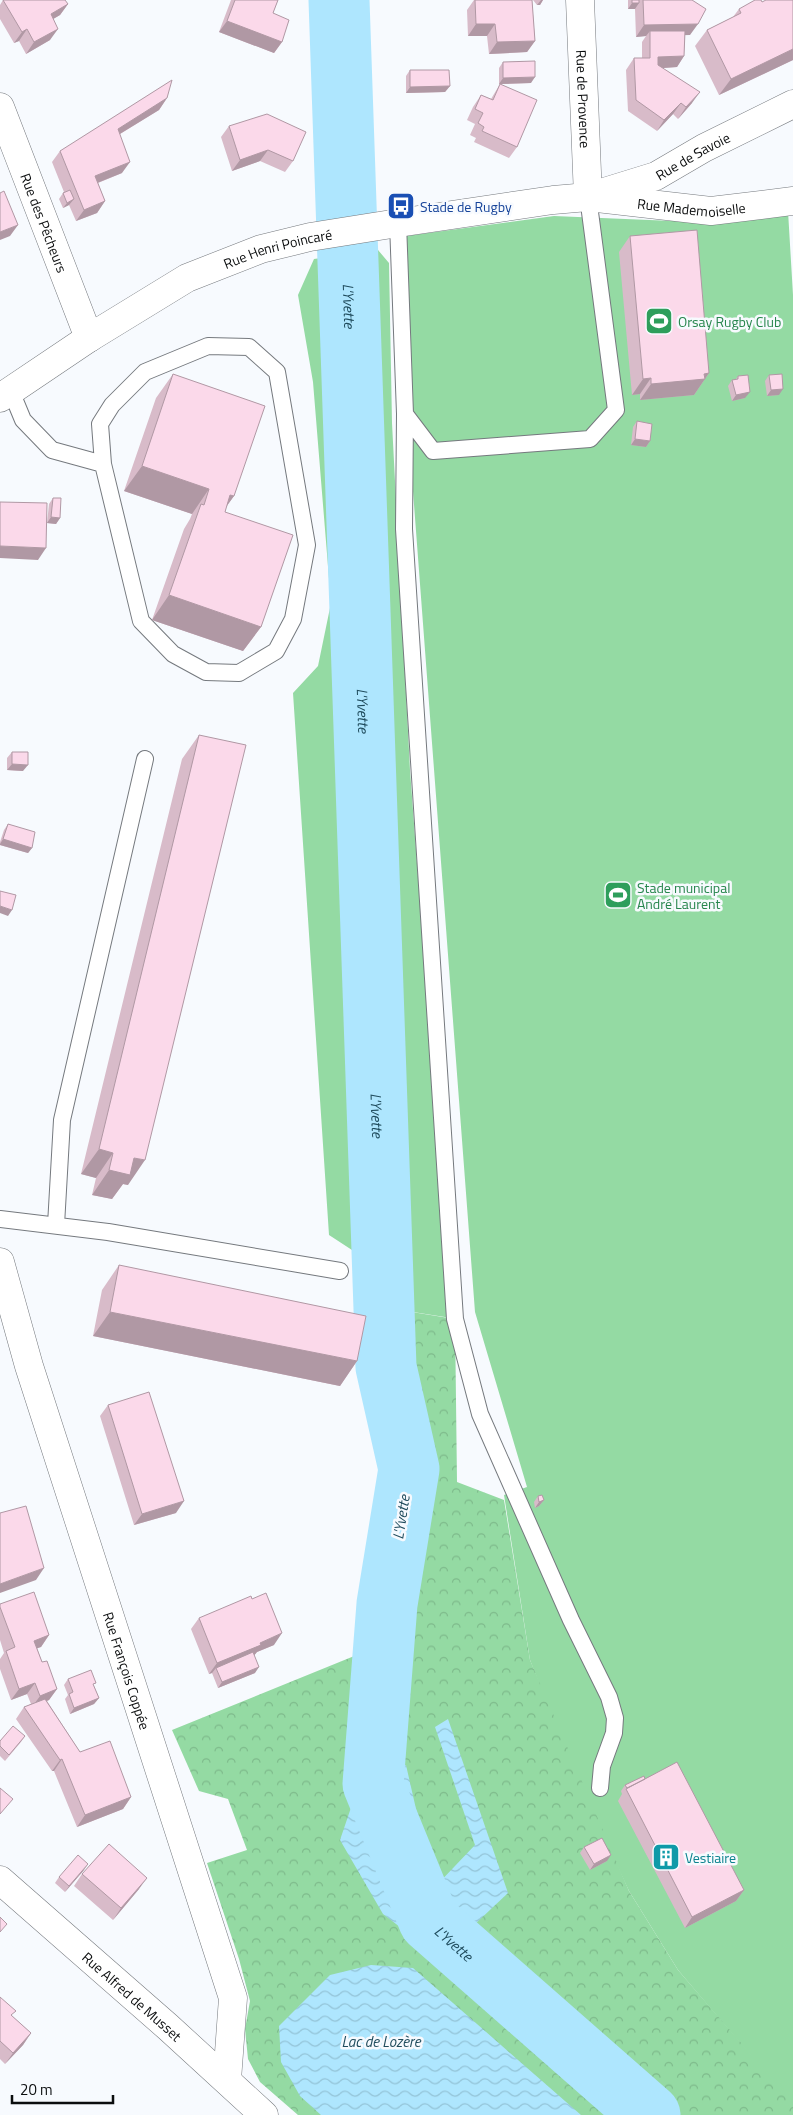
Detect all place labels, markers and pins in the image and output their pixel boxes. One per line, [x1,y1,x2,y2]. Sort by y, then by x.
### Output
bus stop icon: Stade de Rugby [386,191,416,221]
place label: Stade de Rugby [420,196,512,217]
sports icon: Orsay Rugby Club [644,306,674,336]
place label: Orsay Rugby Club [678,311,781,332]
place label: Stade municipal André Laurent [637,877,730,914]
sports icon: Stade municipal André Laurent [603,880,633,910]
building icon: Vestiaire [651,1842,681,1872]
place label: Vestiaire [685,1847,736,1868]

